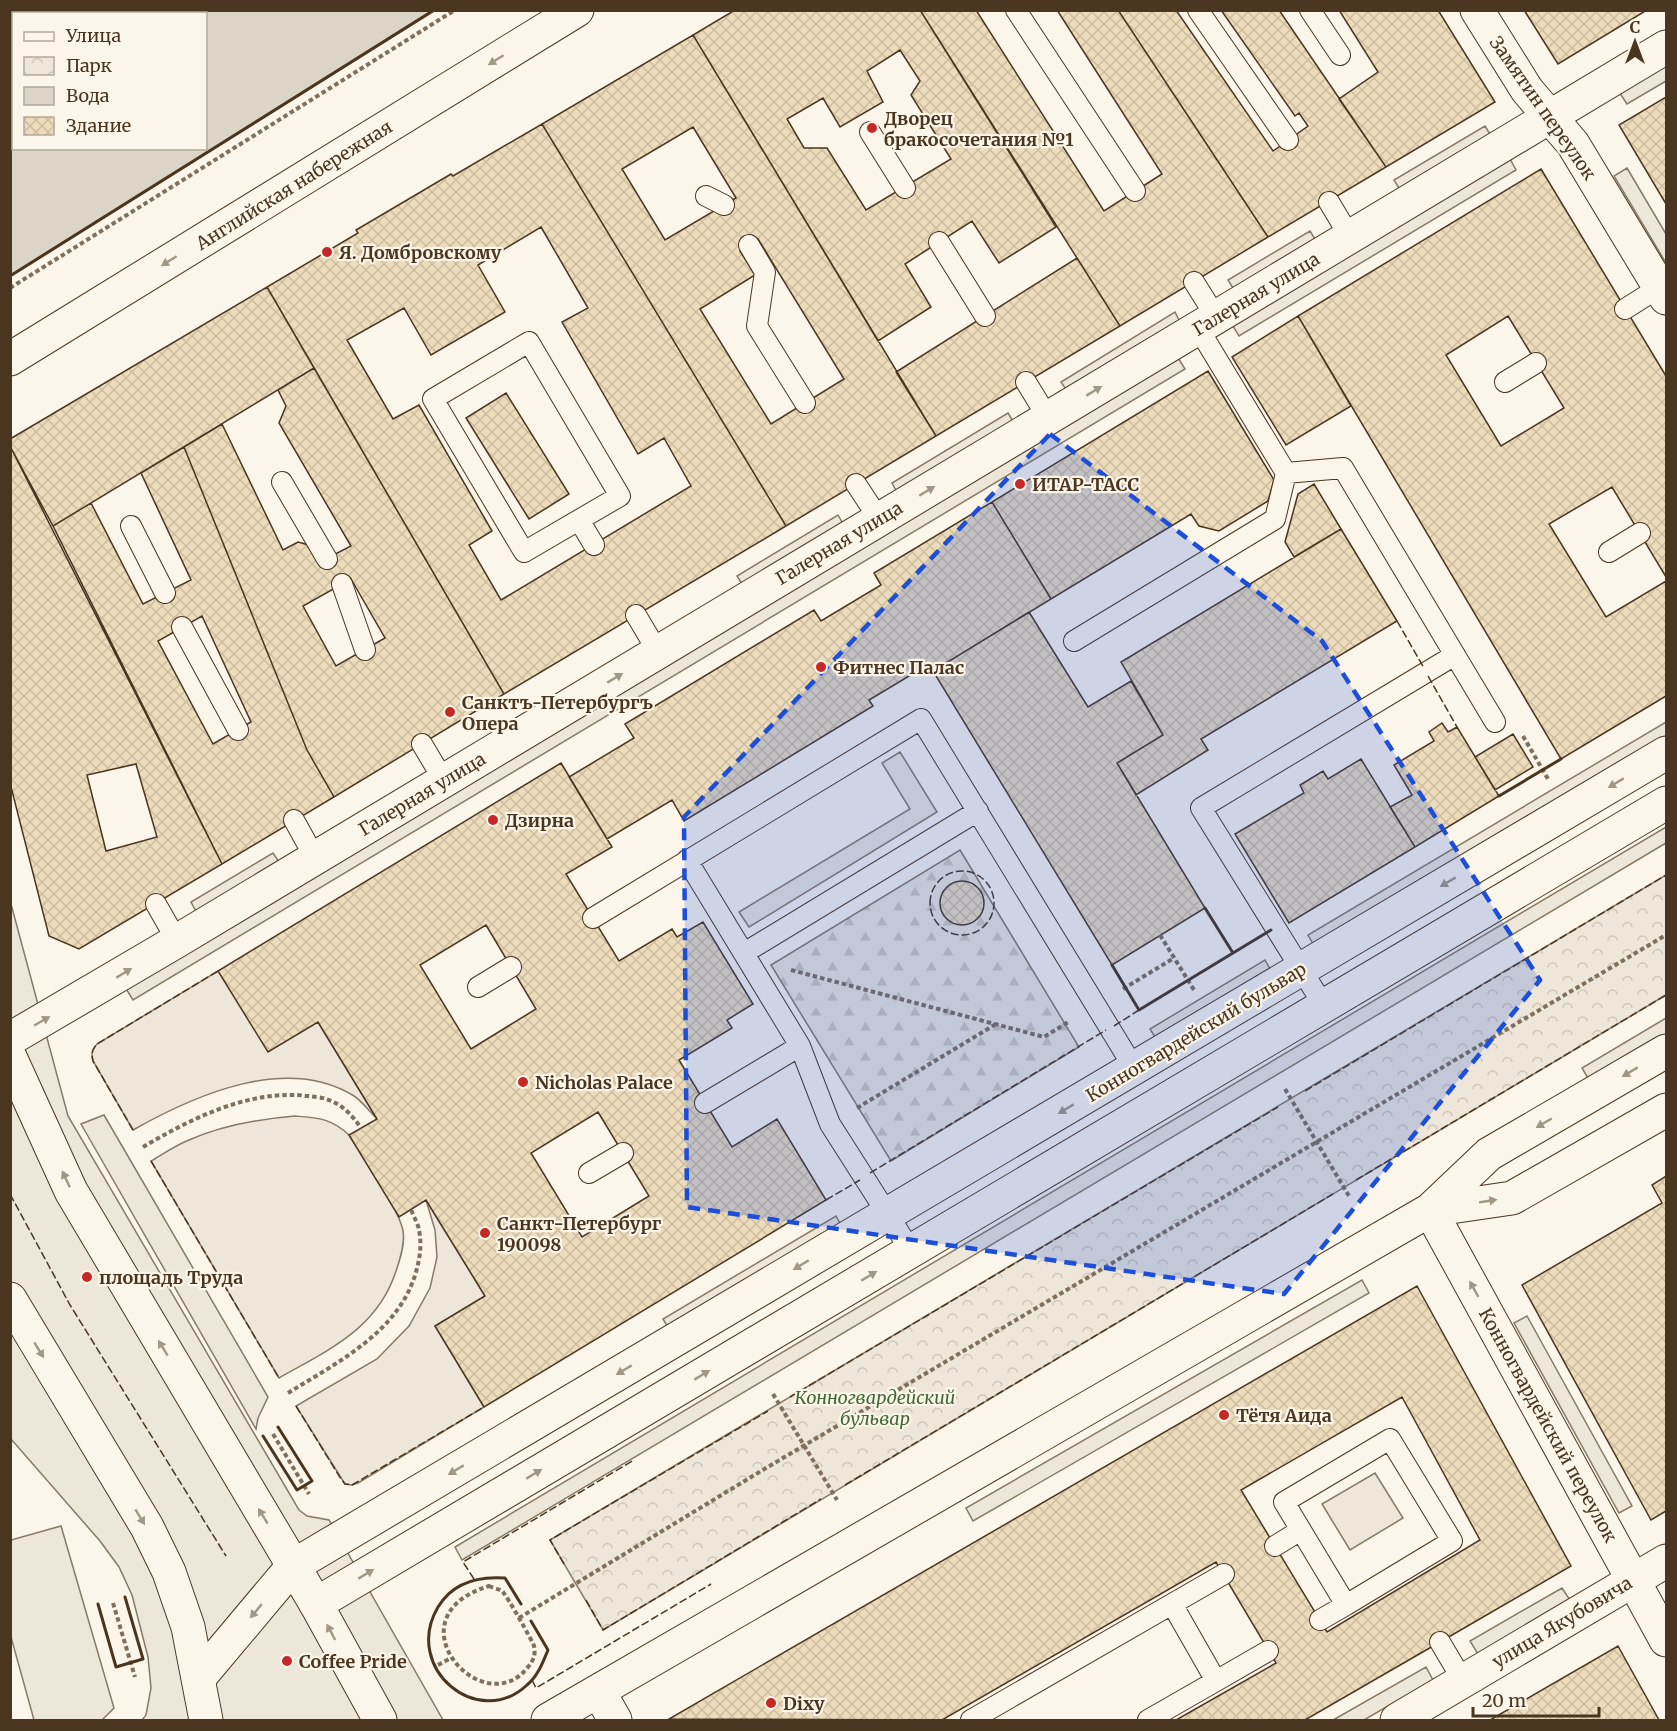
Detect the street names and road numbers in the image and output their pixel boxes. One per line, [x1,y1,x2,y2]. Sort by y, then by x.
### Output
street label: Замятин переулок [1485,32,1602,185]
street label: Английская набережная [191,115,397,256]
street label: Галерная улица [1188,247,1324,341]
street label: Галерная улица [771,496,907,590]
street label: Галерная улица [354,747,490,841]
street label: Конногвардейский бульвар [1082,957,1310,1107]
street label: Конногвардейский переулок [1474,1304,1622,1547]
street label: улица Якубовича [1488,1571,1636,1673]

